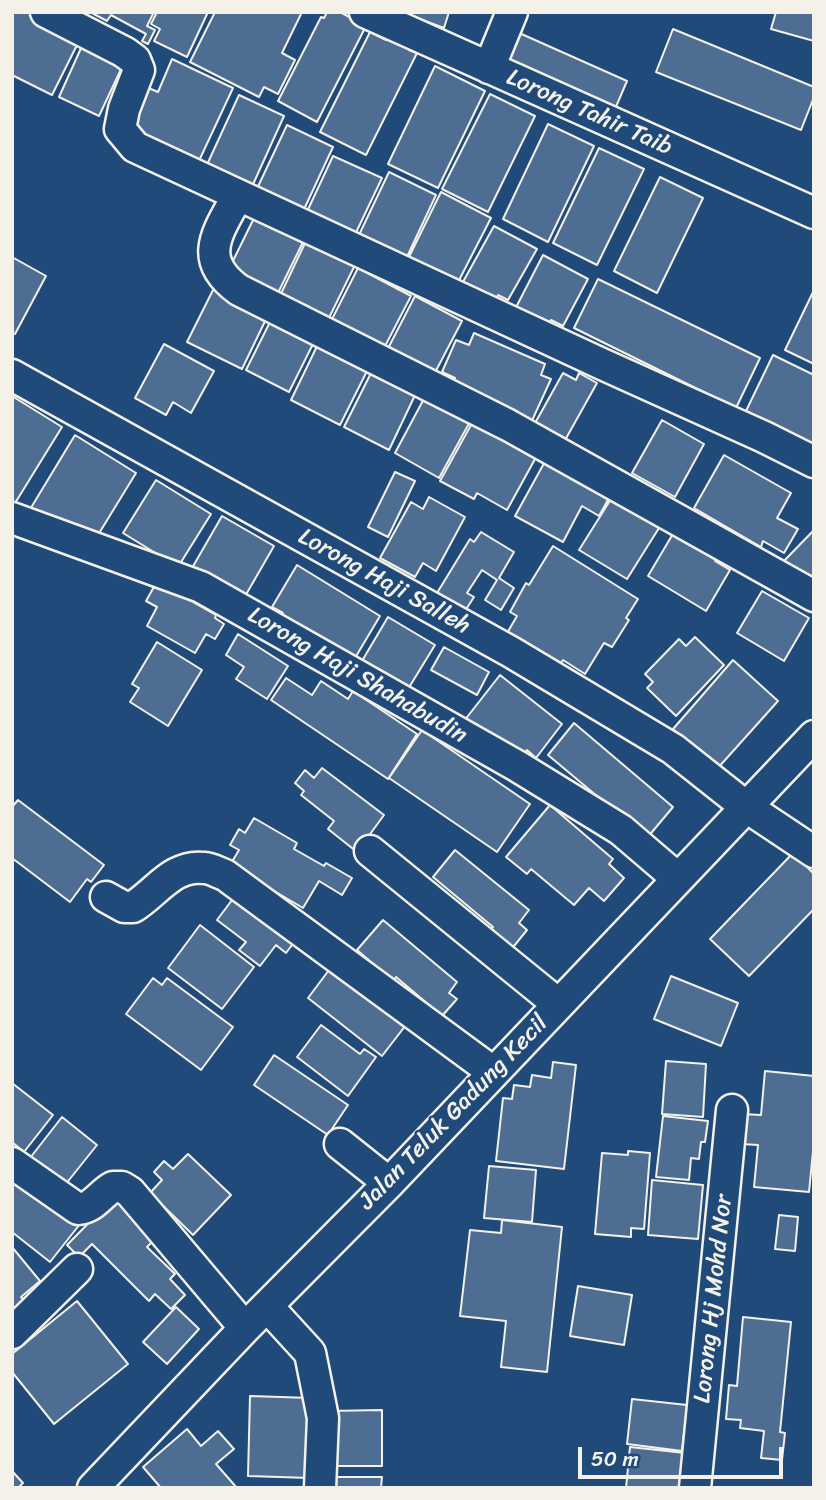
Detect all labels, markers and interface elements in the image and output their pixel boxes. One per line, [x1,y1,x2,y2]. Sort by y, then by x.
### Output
street label: Lorong Tahir Taib [502,64,676,162]
street label: Lorong Haji Salleh [293,523,475,641]
street label: Lorong Haji Shahabudin [242,601,472,751]
street label: Jalan Teluk Gadung Kecil [353,1010,555,1216]
street label: Lorong Hj Mohd Nor [689,1193,739,1405]
scale bar [581,1434,786,1478]
text: 50 m [591,1440,639,1478]

